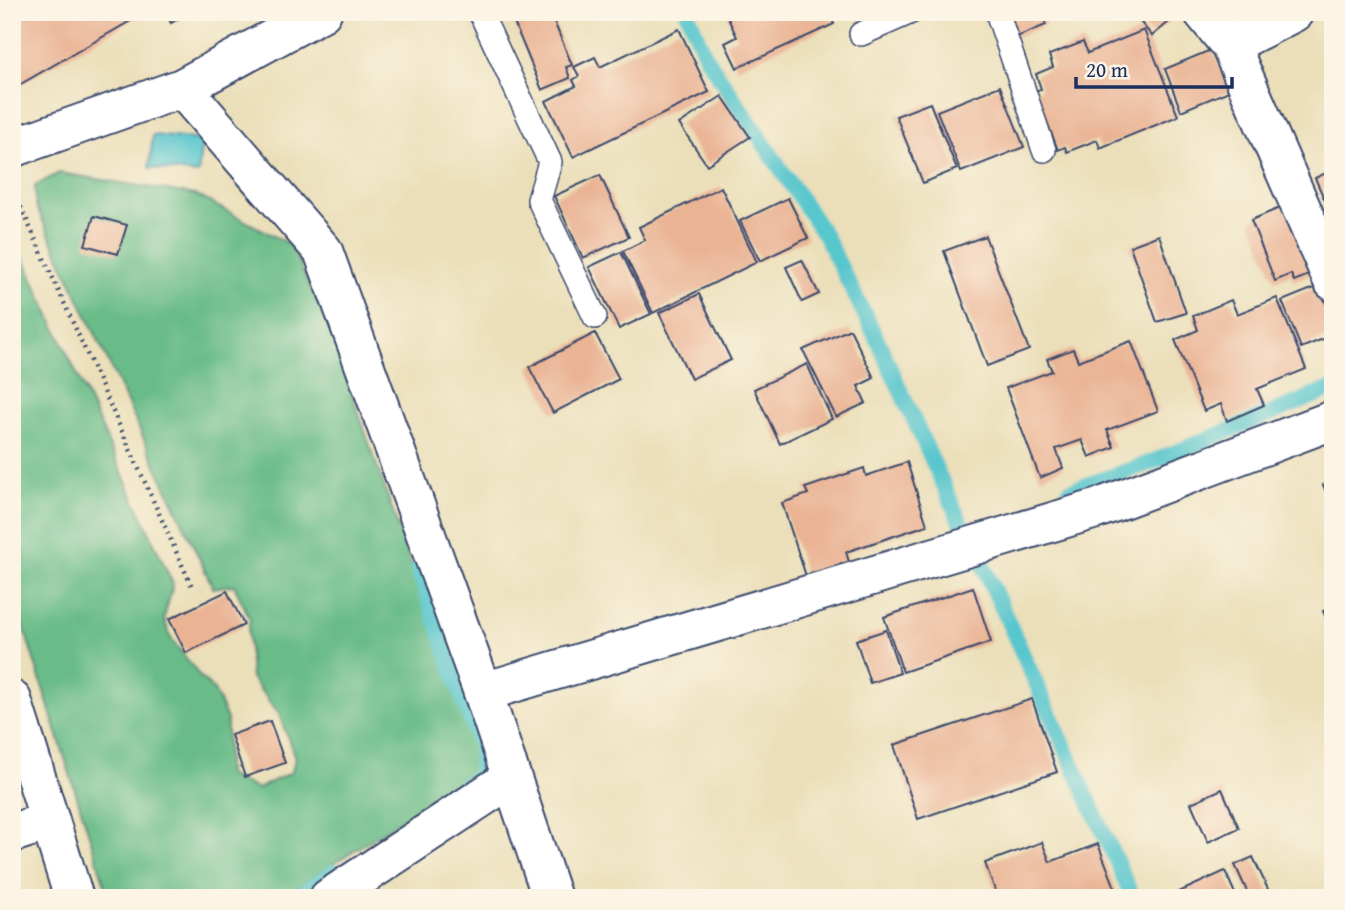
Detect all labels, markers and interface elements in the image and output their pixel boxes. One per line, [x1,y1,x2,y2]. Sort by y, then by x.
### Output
scale bar [1076,46,1231,90]
text: 20 m [1086,54,1128,85]

